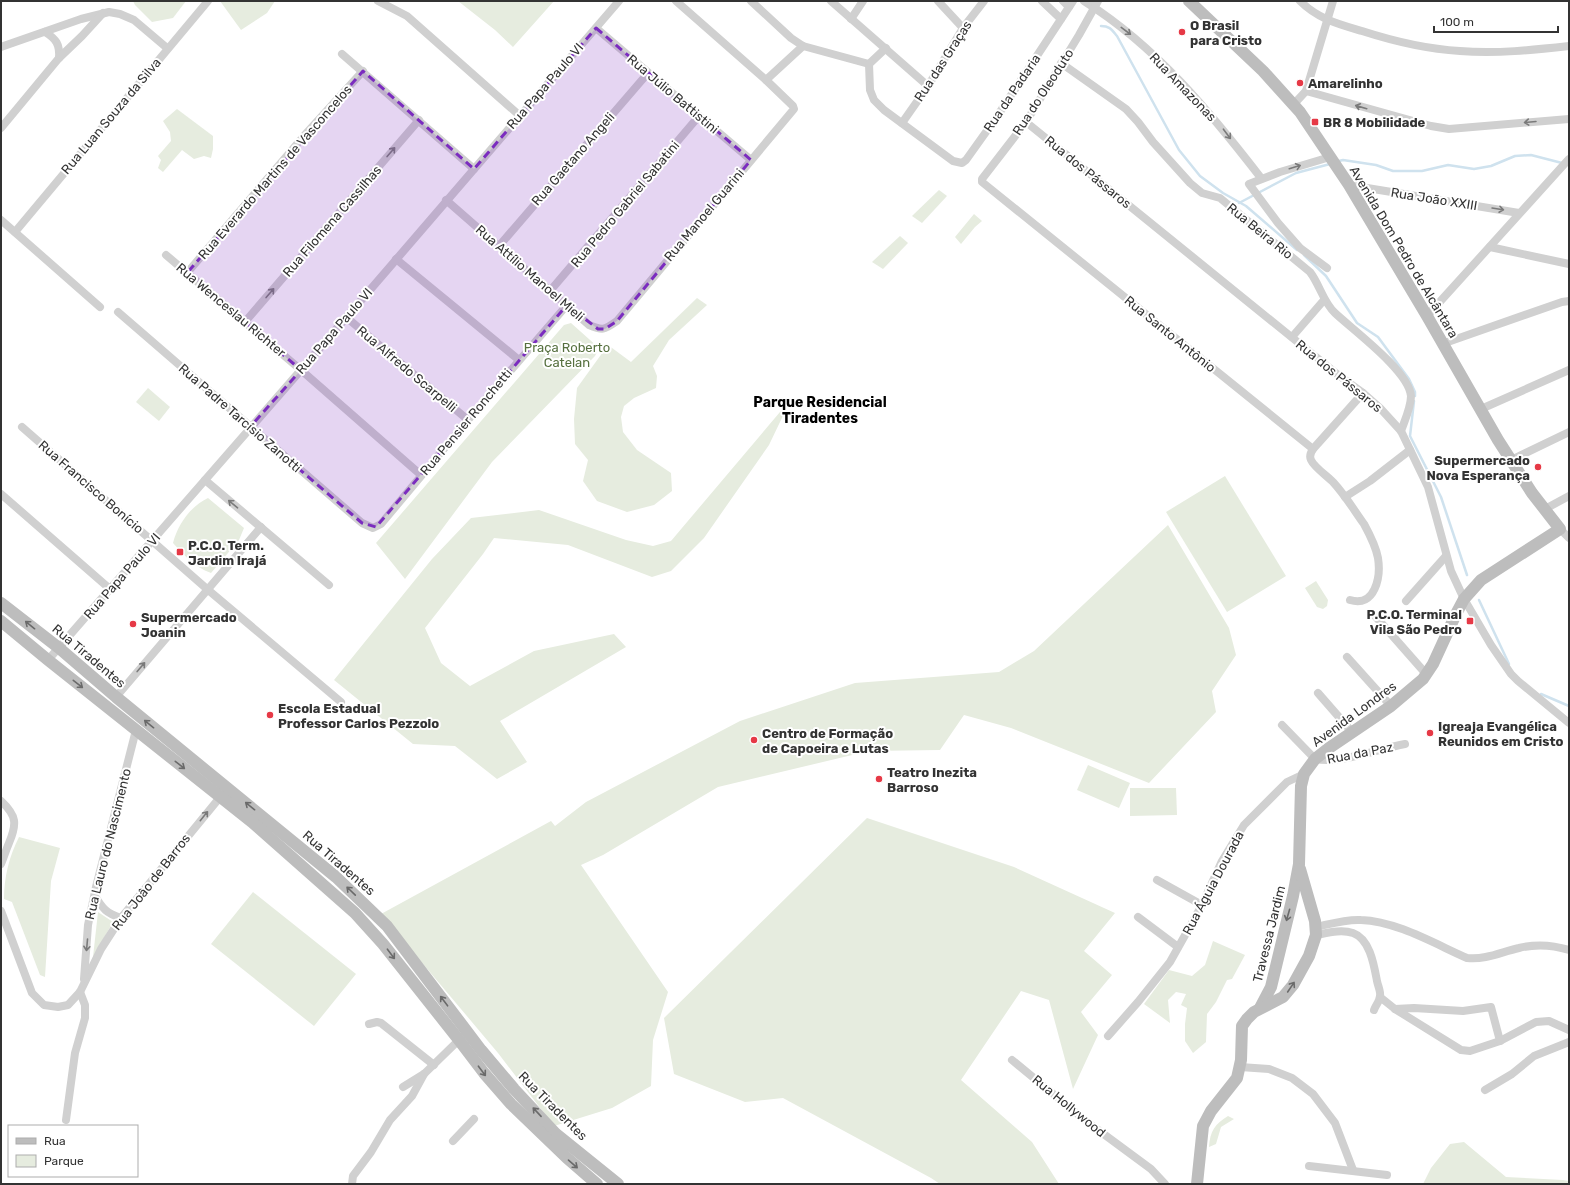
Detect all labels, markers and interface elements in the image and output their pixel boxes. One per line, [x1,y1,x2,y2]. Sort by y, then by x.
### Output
scale bar [1434,8,1558,34]
text: 100 m [1440,15,1474,29]
street label: Rua das Graças [911,17,975,104]
place label: O Brasil para Cristo [1190,18,1262,48]
one-way arrow [1120,27,1131,35]
marker: O Brasil para Cristo [1177,27,1187,37]
street label: Rua Papa Paulo VI [504,40,586,132]
street label: Rua do Oleoduto [1010,46,1076,138]
street label: Rua Amazonas [1147,50,1220,125]
street label: Rua Júlio Battistini [624,51,722,137]
street label: Rua da Padaria [981,51,1043,135]
street label: Rua Luan Souza da Silva [58,55,164,177]
place label: Amarelinho [1308,76,1383,91]
marker: Amarelinho [1295,78,1305,88]
street label: Rua Everardo Martins de Vasconcelos [195,82,355,262]
one-way arrow [1355,103,1368,110]
street label: Rua Gaetano Angeli [529,109,618,209]
place label: BR 8 Mobilidade [1323,115,1426,130]
marker: BR 8 Mobilidade [1310,117,1320,127]
one-way arrow [1524,118,1537,125]
one-way arrow [1222,128,1231,139]
street label: Rua dos Pássaros [1042,133,1134,212]
street label: Rua Pedro Gabriel Sabatini [568,138,682,270]
one-way arrow [387,147,396,157]
street label: Rua Filomena Cassilhas [280,162,385,280]
one-way arrow [1289,163,1302,170]
street label: Avenida Dom Pedro de Alcântara [1347,163,1461,341]
street label: Rua Manoel Guarini [661,166,747,264]
street label: Rua João XXIII [1390,185,1478,213]
street label: Rua Beira Rio [1224,200,1296,262]
one-way arrow [1491,206,1504,214]
street label: Rua Attílio Manoel Mieli [473,222,587,324]
street label: Rua Wenceslau Richter [173,260,289,360]
street label: Rua Papa Paulo VI [293,285,375,377]
one-way arrow [265,288,274,298]
street label: Rua Santo Antônio [1121,293,1219,375]
street label: Rua Alfredo Scarpelli [354,323,460,415]
street label: Rua dos Pássaros [1293,337,1385,416]
park label: Praça Roberto Catelan [524,340,610,370]
street label: Rua Padre Tarcísio Zanotti [176,361,304,475]
street label: Rua Pensier Ronchetti [417,366,515,478]
district label: Parque Residencial Tiradentes [753,394,887,427]
street label: Rua Francisco Bonício [36,437,146,537]
place label: Supermercado Nova Esperança [1427,453,1530,483]
marker: Supermercado Nova Esperança [1533,462,1543,472]
one-way arrow [228,499,238,508]
street label: Rua Papa Paulo VI [81,530,163,622]
place label: P.C.O. Term. Jardim Irajá [188,538,267,568]
marker: P.C.O. Term. Jardim Irajá [175,547,185,557]
place label: P.C.O. Terminal Vila São Pedro [1366,607,1462,637]
place label: Supermercado Joanin [141,610,237,640]
marker: P.C.O. Terminal Vila São Pedro [1465,616,1475,626]
marker: Supermercado Joanin [128,619,138,629]
one-way arrow [25,621,36,629]
street label: Rua Tiradentes [49,621,129,691]
one-way arrow [137,662,146,673]
street label: Avenida Londres [1309,678,1399,750]
one-way arrow [73,680,84,689]
place label: Escola Estadual Professor Carlos Pezzolo [278,701,439,731]
marker: Escola Estadual Professor Carlos Pezzolo [265,710,275,720]
one-way arrow [144,719,155,728]
place label: Igreaja Evangélica Reunidos em Cristo [1438,719,1564,749]
place label: Centro de Formação de Capoeira e Lutas [762,726,893,756]
marker: Igreaja Evangélica Reunidos em Cristo [1425,728,1435,738]
marker: Centro de Formação de Capoeira e Lutas [749,735,759,745]
street label: Rua da Paz [1326,739,1395,767]
one-way arrow [175,761,186,769]
place label: Teatro Inezita Barroso [887,765,977,795]
street label: Rua Lauro do Nascimento [82,767,134,921]
marker: Teatro Inezita Barroso [874,774,884,784]
one-way arrow [245,801,255,810]
one-way arrow [200,811,209,822]
street label: Rua Tiradentes [300,828,378,899]
street label: Rua Águia Dourada [1179,829,1248,938]
street label: Rua Joâo de Barros [109,831,194,933]
street label: Travessa Jardim [1250,884,1288,984]
one-way arrow [346,887,356,896]
one-way arrow [1284,909,1291,922]
one-way arrow [83,938,90,951]
one-way arrow [387,948,395,959]
one-way arrow [1287,981,1295,992]
one-way arrow [440,996,448,1007]
one-way arrow [478,1066,487,1077]
street label: Rua Tiradentes [516,1069,591,1144]
street label: Rua Hollywood [1029,1072,1109,1140]
one-way arrow [532,1107,541,1117]
legend [8,1125,138,1177]
text: Rua [44,1134,66,1148]
text: Parque [44,1154,84,1168]
one-way arrow [568,1159,579,1168]

